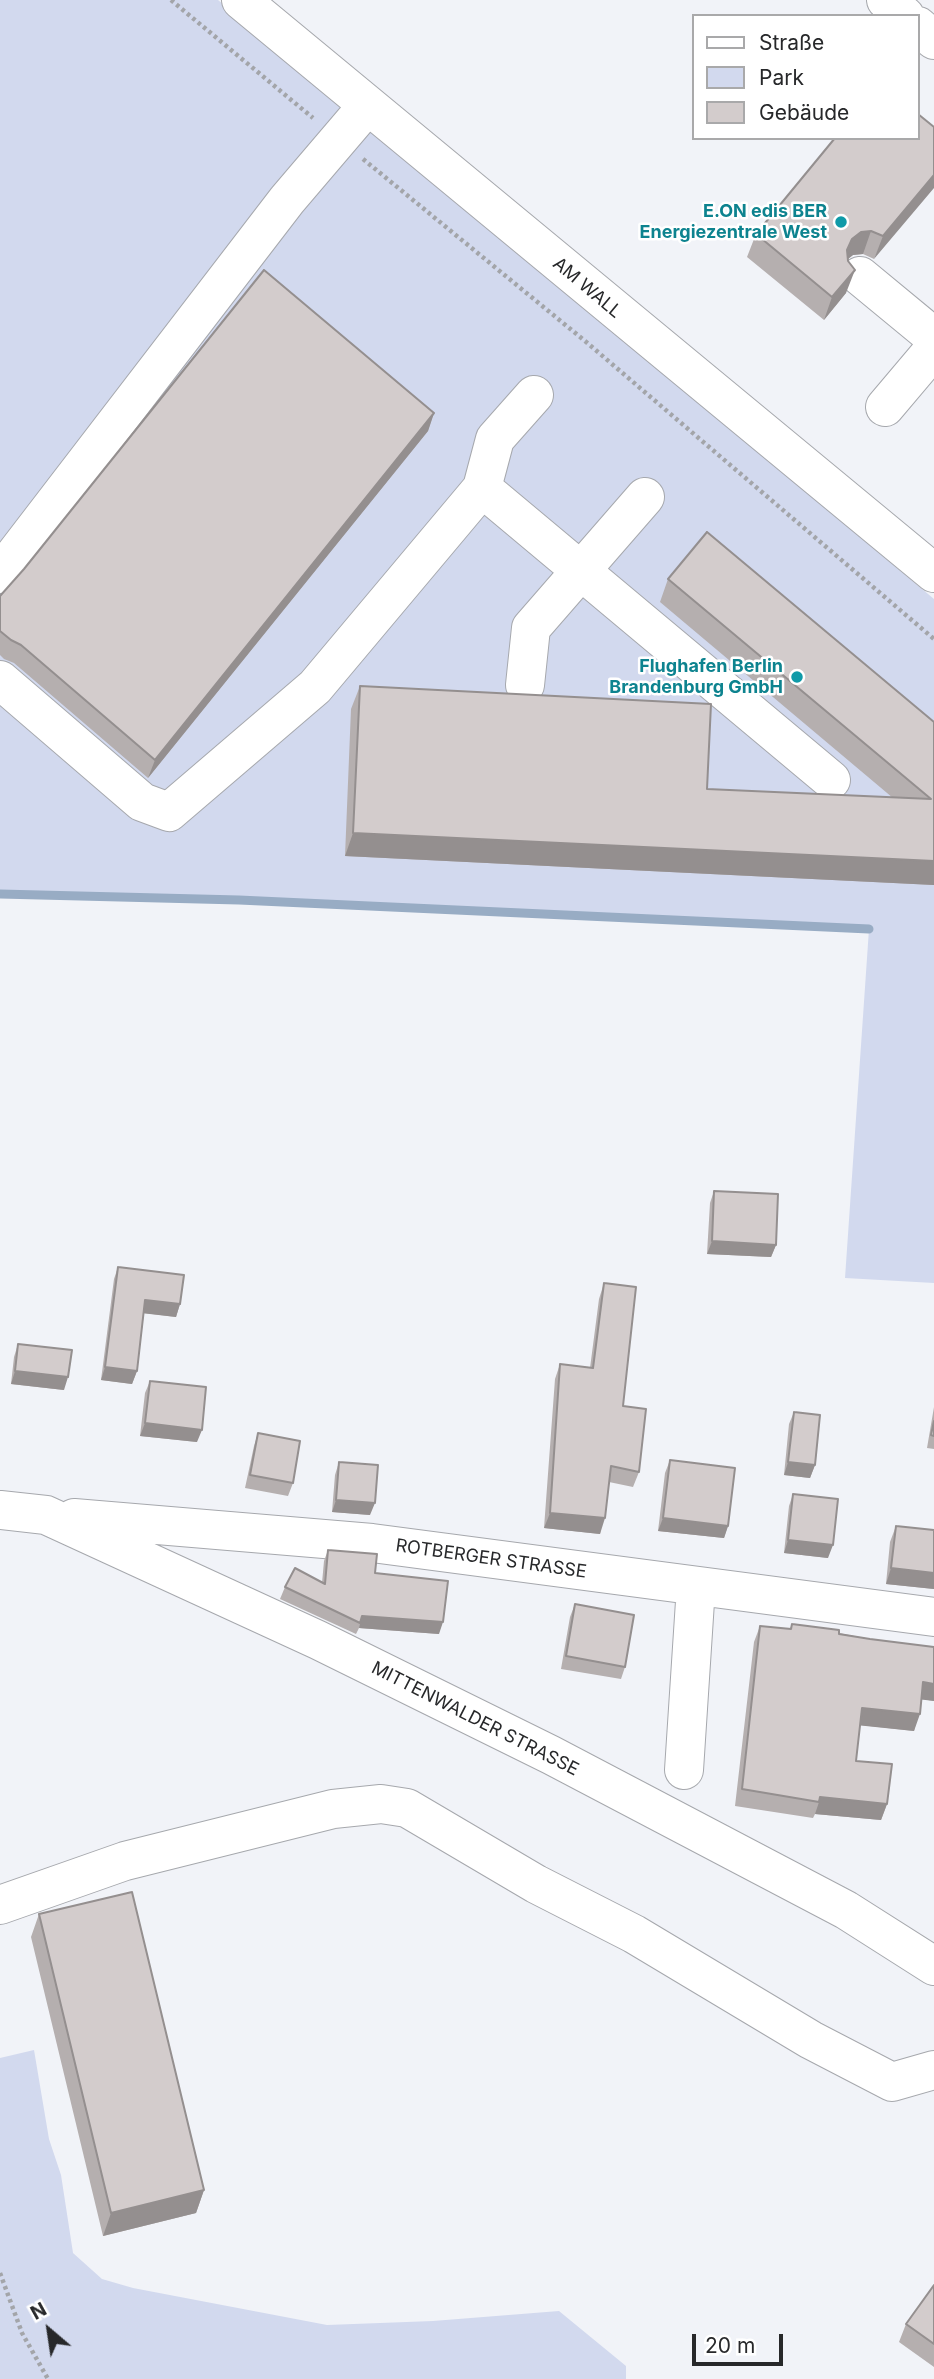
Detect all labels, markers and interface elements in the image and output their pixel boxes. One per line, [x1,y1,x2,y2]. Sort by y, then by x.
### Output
legend [692,14,920,140]
text: Straße [759,30,824,55]
text: Park [759,65,804,90]
text: Gebäude [759,100,849,125]
place label: E.ON edis BER Energiezentrale West [640,201,827,244]
marker: E.ON edis BER Energiezentrale West [833,214,849,230]
street label: AM WALL [548,253,626,323]
place label: Flughafen Berlin Brandenburg GmbH [609,656,783,698]
marker: Flughafen Berlin Brandenburg GmbH [789,669,805,685]
street label: ROTBERGER STRASSE [394,1535,588,1583]
street label: MITTENWALDER STRASSE [368,1657,582,1781]
north arrow [14,2295,84,2365]
text: N [27,2298,50,2325]
scale bar [696,2320,787,2364]
text: 20 m [705,2333,755,2358]

